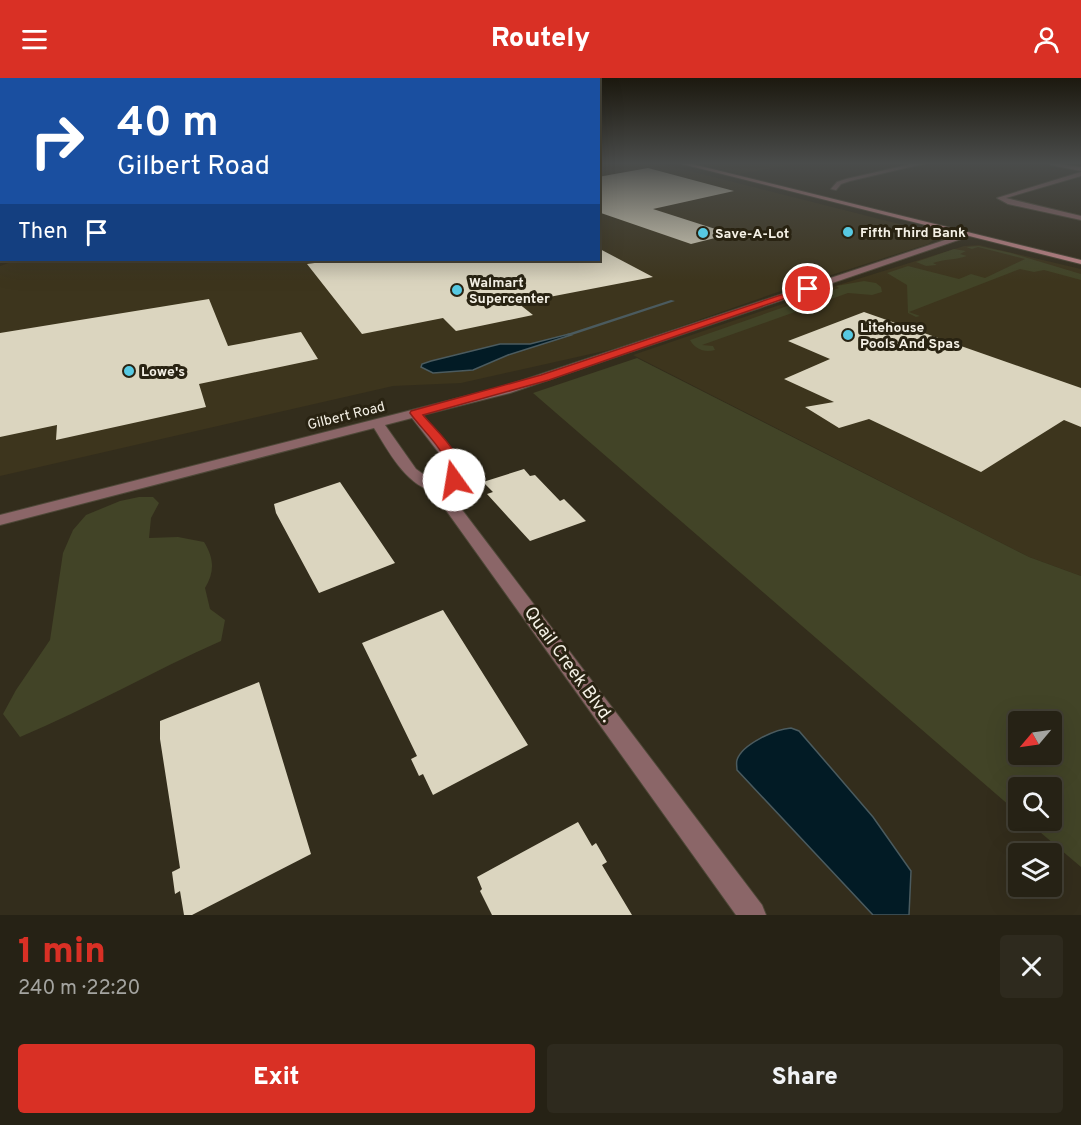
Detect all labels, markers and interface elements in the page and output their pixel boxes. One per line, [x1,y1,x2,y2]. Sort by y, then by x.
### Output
text: Routely [491,22,590,56]
icon: menu [18,23,51,56]
icon: person [1030,23,1063,56]
text: 40 m [117,98,219,151]
icon: right [18,102,96,180]
text: Gilbert Road [117,150,270,184]
icon: arrive [80,216,113,249]
text: Then [18,219,68,246]
marker: Fifth Third Bank [841,225,855,239]
place label: Fifth Third Bank [860,225,966,242]
marker: Save-A-Lot [696,226,710,240]
place label: Save-A-Lot [715,226,789,243]
pin [782,263,833,314]
icon: arrive [791,272,824,305]
place label: Walmart Supercenter [469,275,550,308]
marker: Walmart Supercenter [450,283,464,297]
place label: Litehouse Pools And Spas [860,320,960,353]
marker: Litehouse Pools And Spas [841,328,855,342]
marker: Lowe's [122,364,136,378]
place label: Lowe's [141,364,185,381]
street label: Gilbert Road [306,399,387,434]
position arrow [422,448,486,512]
street label: Quail Creek Blvd. [518,602,618,727]
north arrow [1008,711,1062,765]
map controls [1008,711,1062,897]
button: search [1008,777,1062,831]
button: layers [1008,843,1062,897]
text: 1 min [18,930,106,976]
button: close [1000,935,1063,998]
text: 240 m · 22:20 [18,976,140,1002]
button: Exit [18,1044,535,1113]
button: Share [547,1044,1063,1113]

